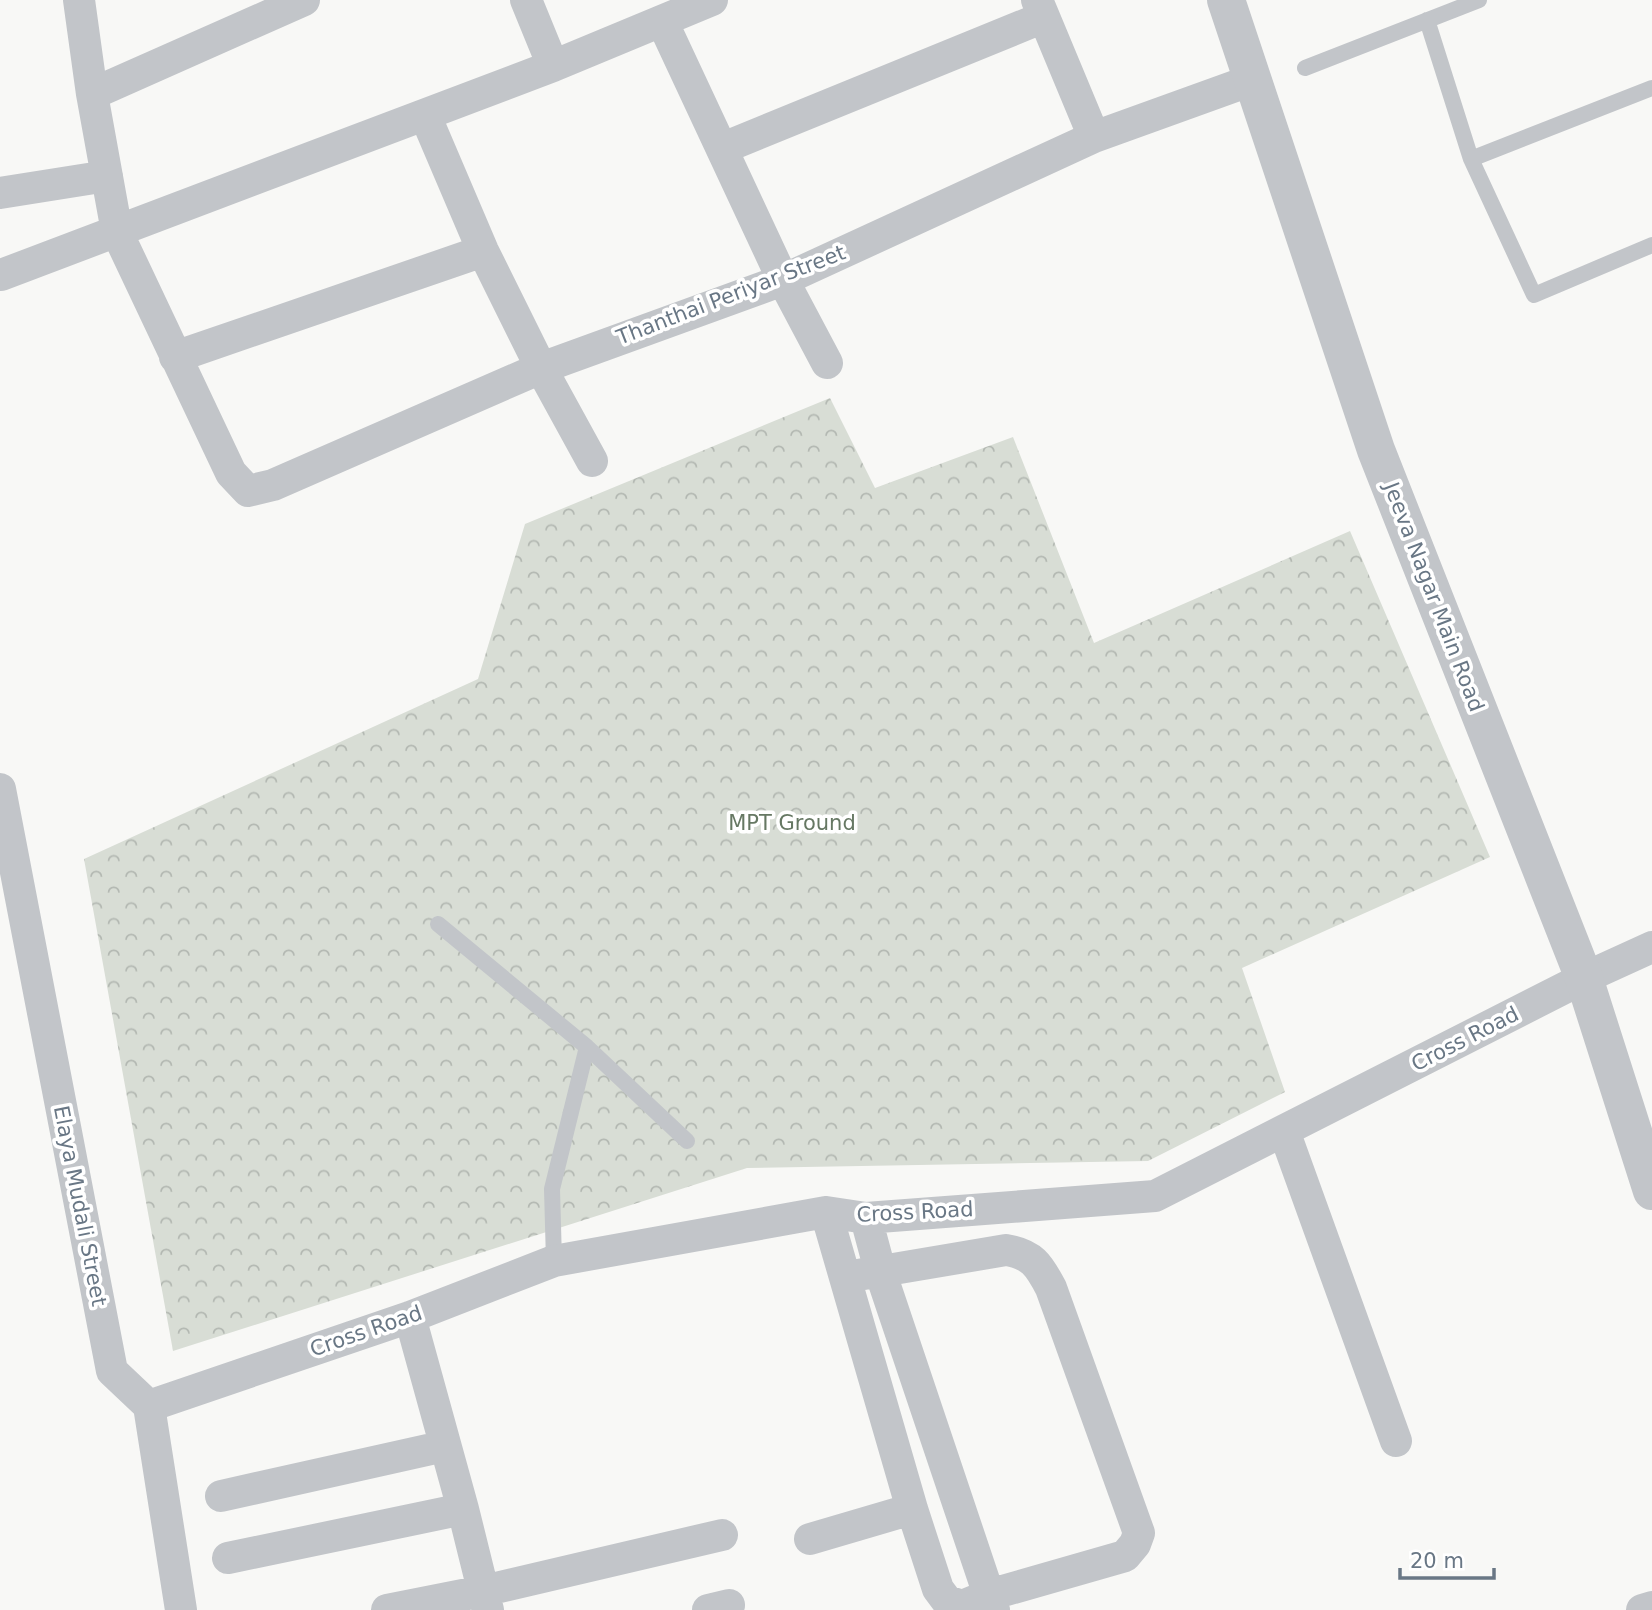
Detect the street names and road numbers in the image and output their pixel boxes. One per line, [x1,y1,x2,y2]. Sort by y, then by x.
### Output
street label: Thanthai Periyar Street [612,240,849,350]
street label: Jeeva Nagar Main Road [1378,477,1489,715]
street label: Cross Road [1407,1002,1523,1076]
street label: Elaya Mudali Street [49,1104,111,1308]
street label: Cross Road [856,1197,974,1227]
street label: Cross Road [307,1301,425,1361]

